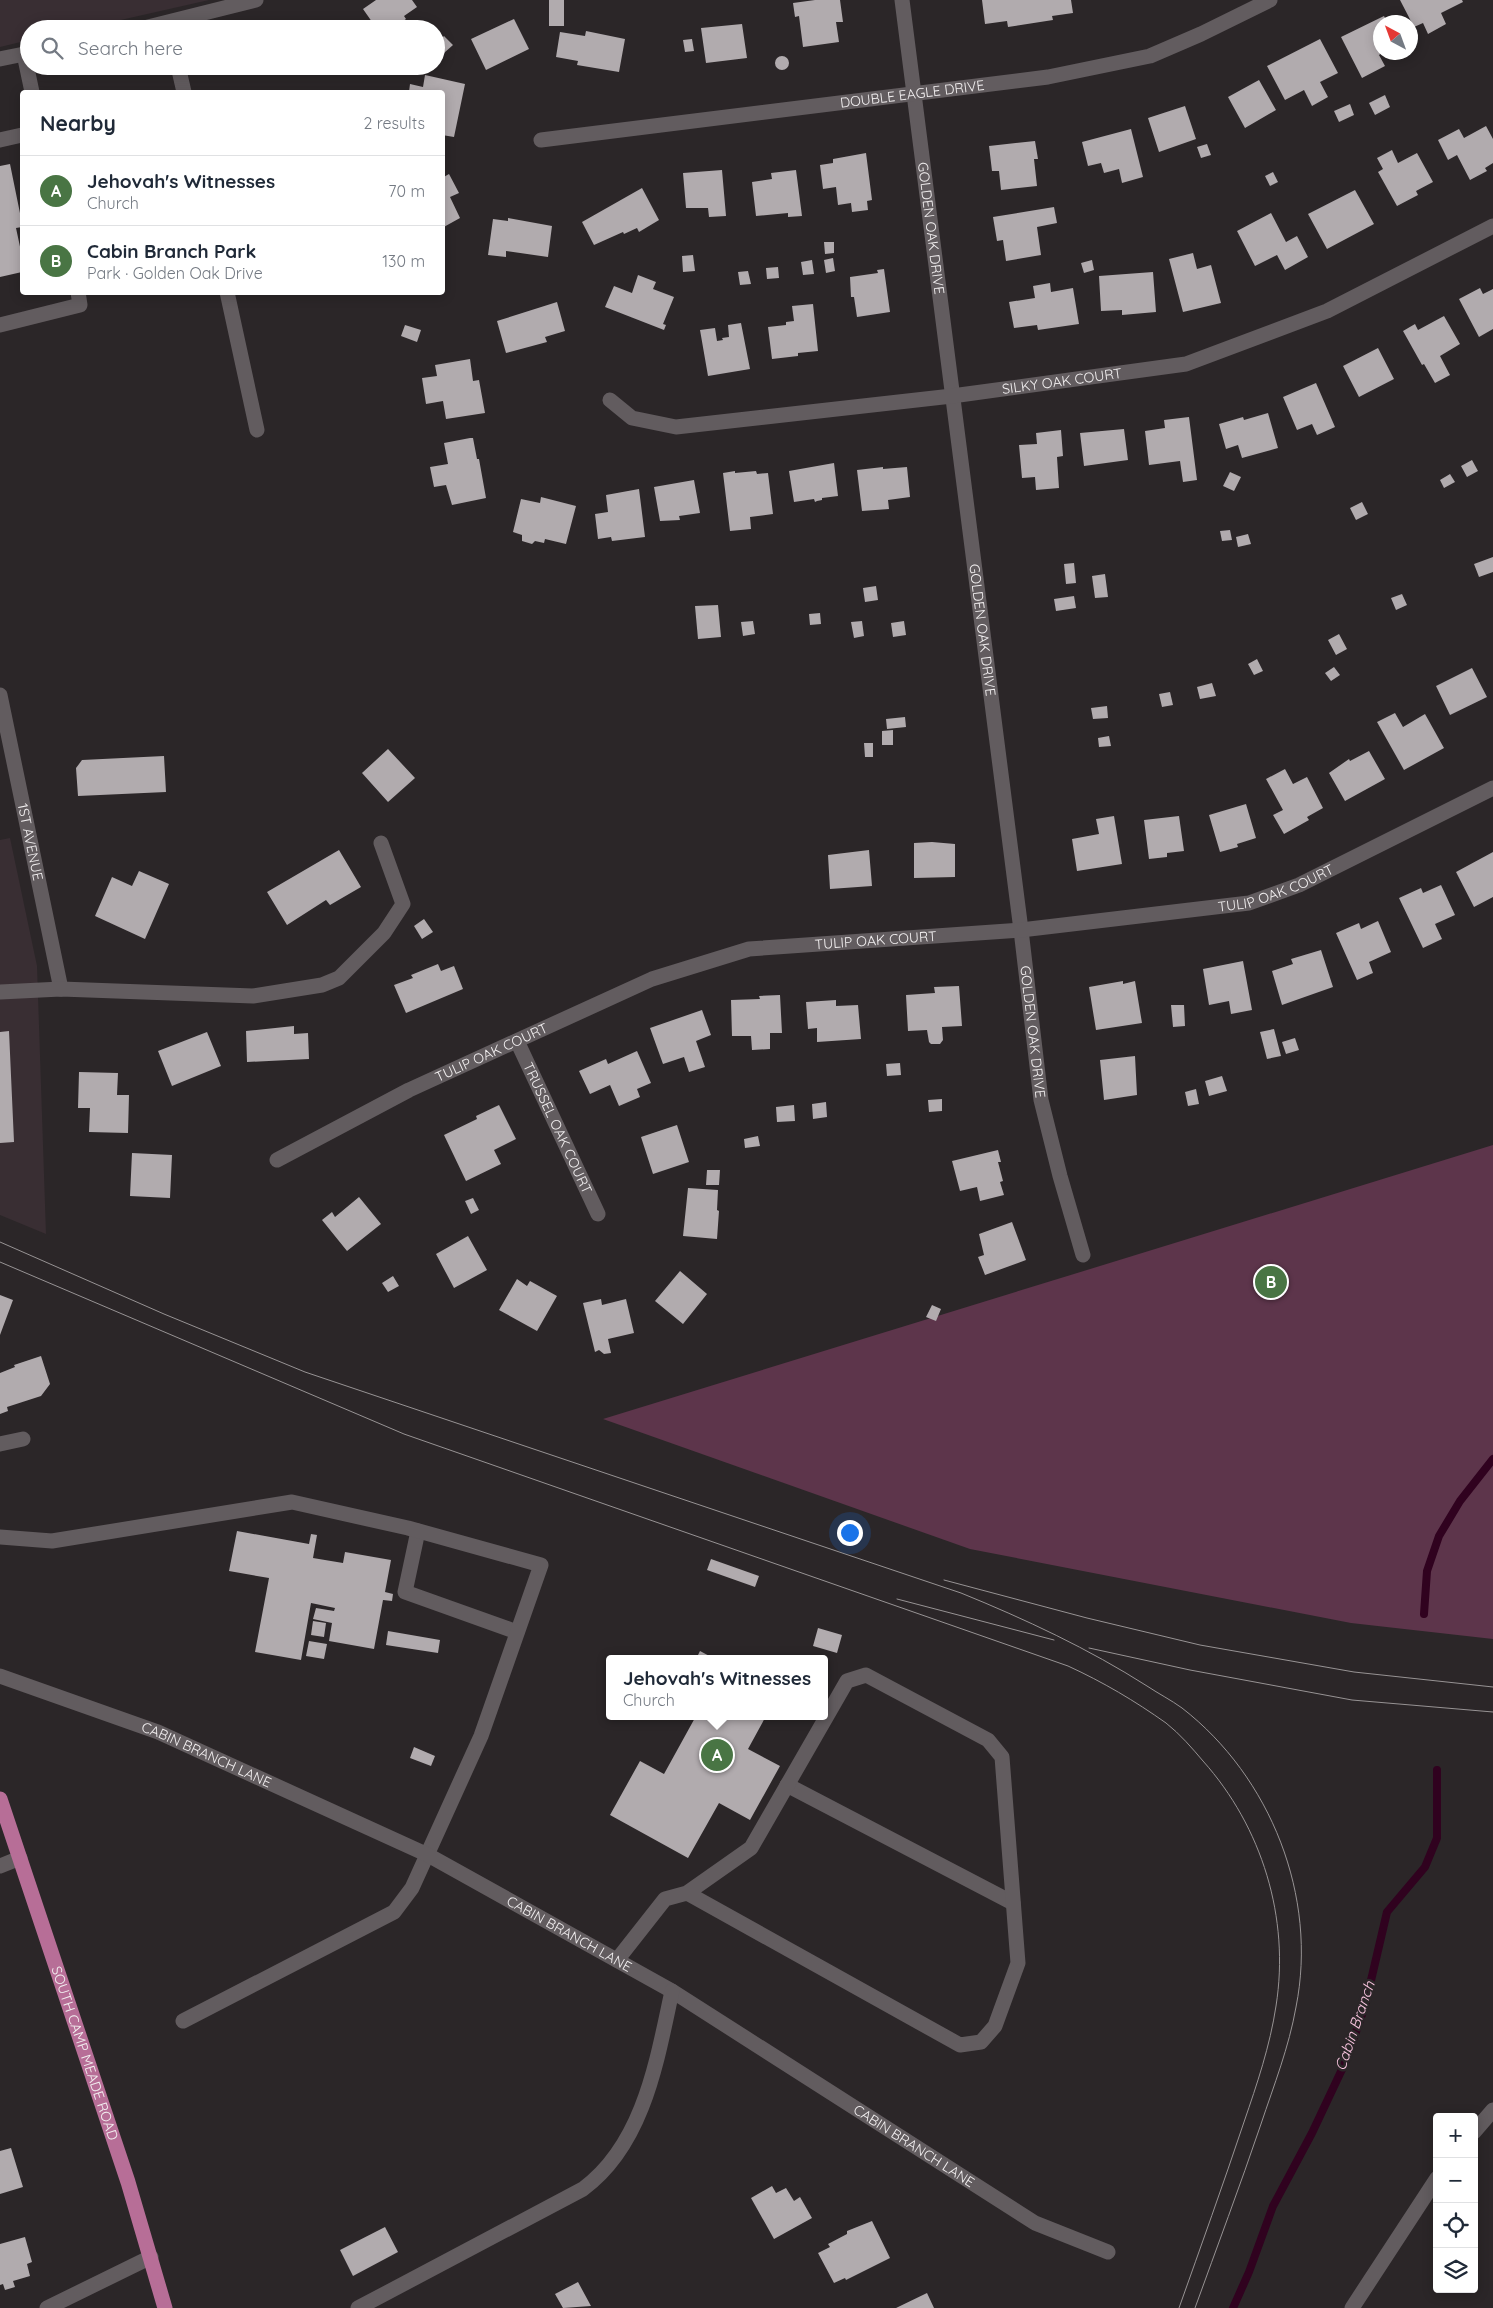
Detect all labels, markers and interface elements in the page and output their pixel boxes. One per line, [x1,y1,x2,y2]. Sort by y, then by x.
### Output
north arrow [1373,15,1418,60]
search box [20,20,445,75]
icon: search [38,34,66,62]
text: Search here [78,36,183,60]
street label: DOUBLE EAGLE DRIVE [839,76,985,112]
text: Nearby [40,110,116,136]
text: 2 results [363,113,425,133]
street label: GOLDEN OAK DRIVE [914,161,949,295]
text: Jehovah's Witnesses [87,169,275,193]
text: A [51,181,61,201]
text: 70 m [388,181,425,201]
text: Church [87,193,139,213]
text: Cabin Branch Park [87,239,256,263]
text: B [51,251,61,271]
text: 130 m [382,251,425,271]
text: Park · Golden Oak Drive [87,263,263,283]
street label: SILKY OAK COURT [1001,364,1123,398]
street label: GOLDEN OAK DRIVE [965,563,1000,697]
street label: 1ST AVENUE [14,802,47,882]
street label: TULIP OAK COURT [1217,860,1337,916]
street label: TULIP OAK COURT [814,927,937,953]
street label: GOLDEN OAK DRIVE [1016,965,1050,1099]
street label: TULIP OAK COURT [432,1019,551,1086]
street label: TRUSSEL OAK COURT [519,1059,596,1197]
pin: B [1255,1263,1287,1301]
your location [837,1520,863,1546]
popup [606,1655,828,1720]
text: Jehovah's Witnesses [623,1666,811,1690]
text: Church [623,1690,675,1710]
street label: CABIN BRANCH LANE [139,1718,274,1791]
pin: A [701,1736,733,1774]
street label: CABIN BRANCH LANE [504,1892,635,1976]
street label: SOUTH CAMP MEADE ROAD [47,1964,122,2143]
water label: Cabin Branch [1330,1978,1379,2073]
street label: CABIN BRANCH LANE [850,2100,978,2191]
map controls [1433,2113,1478,2293]
button: + [1433,2113,1478,2158]
button: − [1433,2158,1478,2203]
button: locate [1433,2203,1478,2248]
button: layers [1433,2248,1478,2293]

